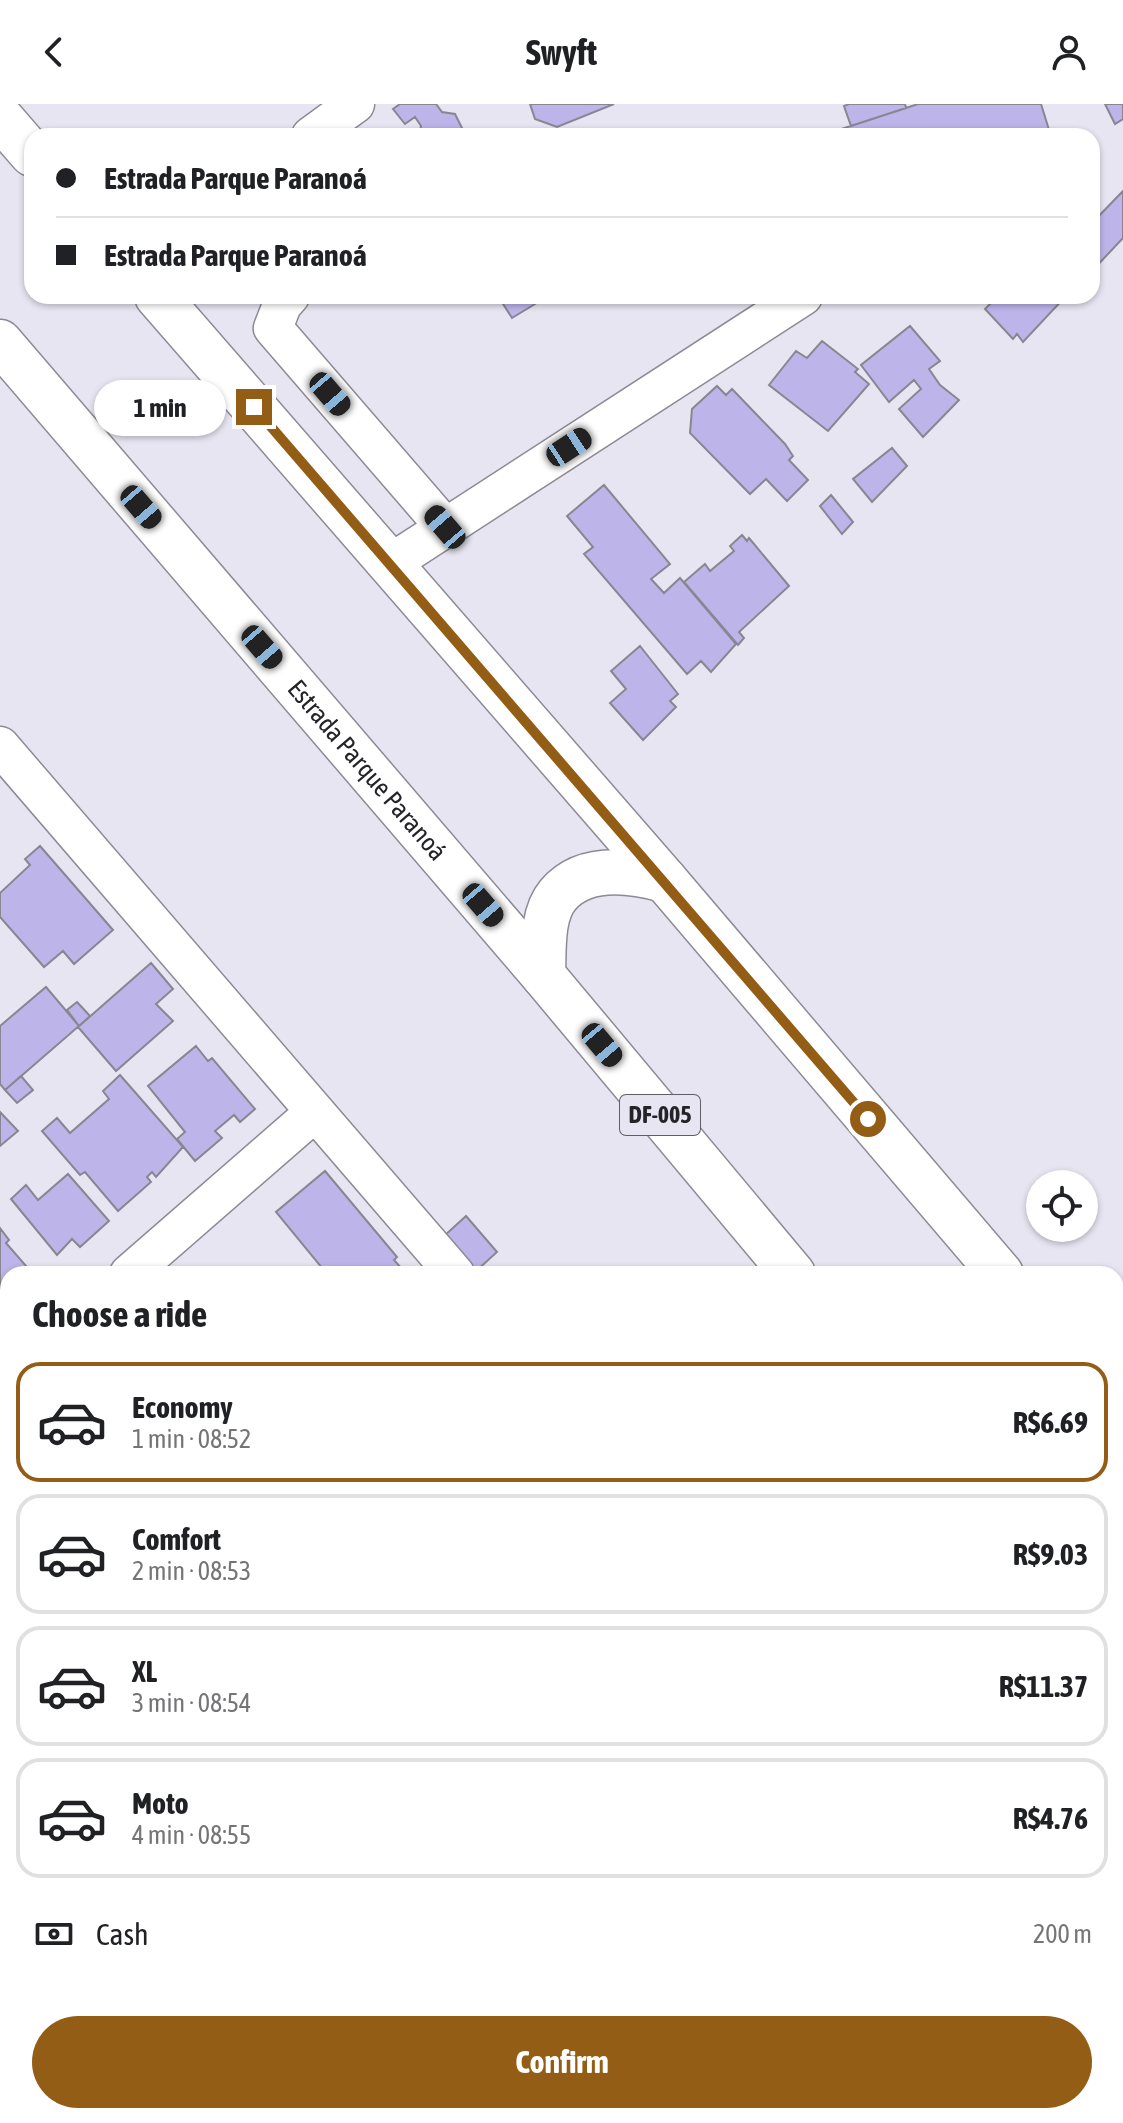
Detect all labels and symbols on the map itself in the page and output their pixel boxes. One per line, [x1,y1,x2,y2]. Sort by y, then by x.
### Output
car [305,368,355,420]
callout: 1 min [94,379,226,435]
route end [236,389,272,425]
car [542,424,596,470]
car [116,481,166,533]
car [420,501,470,553]
car [237,621,287,673]
street label: Estrada Parque Paranoá [282,674,453,866]
car [458,879,508,931]
car [577,1019,627,1071]
road number: DF-005 [620,1095,700,1135]
route start [850,1101,886,1137]

